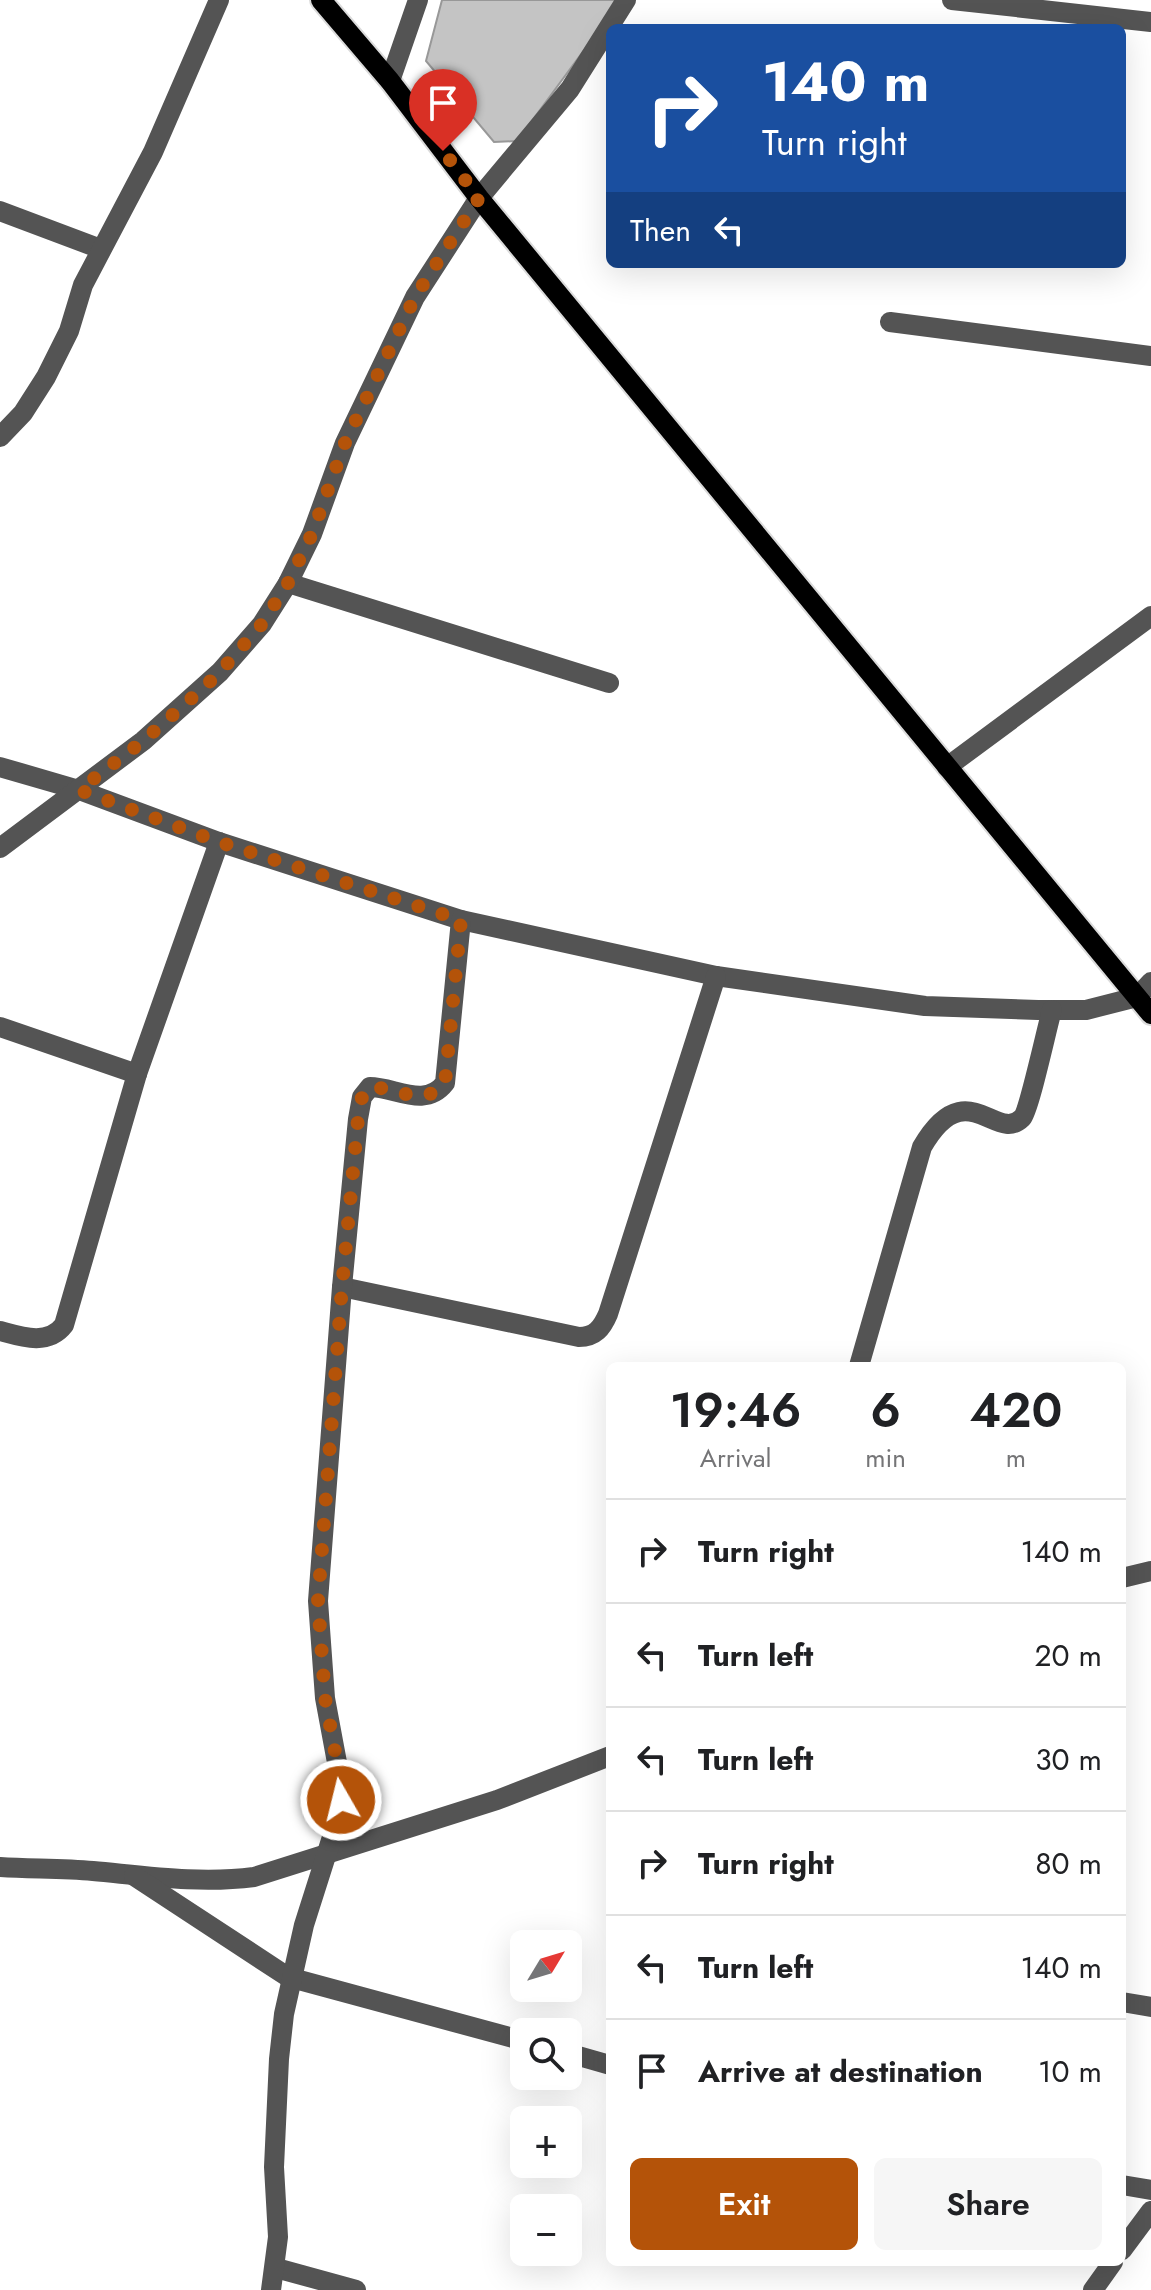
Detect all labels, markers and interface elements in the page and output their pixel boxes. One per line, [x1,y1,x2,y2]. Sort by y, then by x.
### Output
text: 140 m [762,41,929,122]
icon: right [630,56,734,160]
pin [409,69,477,151]
icon: arrive [421,81,465,125]
text: Turn right [762,116,907,168]
icon: left [707,208,751,252]
text: Then [630,209,691,252]
text: 19:46 [670,1376,802,1445]
text: 6 [870,1376,901,1445]
text: 420 [969,1376,1062,1445]
text: Arrival [700,1439,771,1477]
text: min [865,1439,906,1477]
text: m [1006,1439,1026,1477]
icon: right [630,1529,674,1573]
text: Turn right [698,1530,834,1573]
text: 140 m [1021,1530,1102,1573]
icon: left [630,1633,674,1677]
text: Turn left [698,1634,813,1677]
text: 20 m [1035,1634,1102,1677]
icon: left [630,1737,674,1781]
text: Turn left [698,1738,813,1781]
text: 30 m [1035,1738,1102,1781]
position arrow [299,1758,383,1842]
icon: right [630,1841,674,1885]
text: Turn right [698,1842,834,1885]
text: 80 m [1035,1842,1102,1885]
north arrow [510,1930,582,2002]
map controls [510,1930,582,2266]
icon: left [630,1945,674,1989]
text: Turn left [698,1946,813,1989]
text: 140 m [1021,1946,1102,1989]
button: search [510,2018,582,2090]
icon: arrive [630,2049,674,2093]
text: Arrive at destination [698,2050,983,2093]
text: 10 m [1038,2050,1102,2093]
button: + [510,2106,582,2178]
button: Exit [630,2158,858,2250]
button: Share [874,2158,1102,2250]
button: − [510,2194,582,2266]

